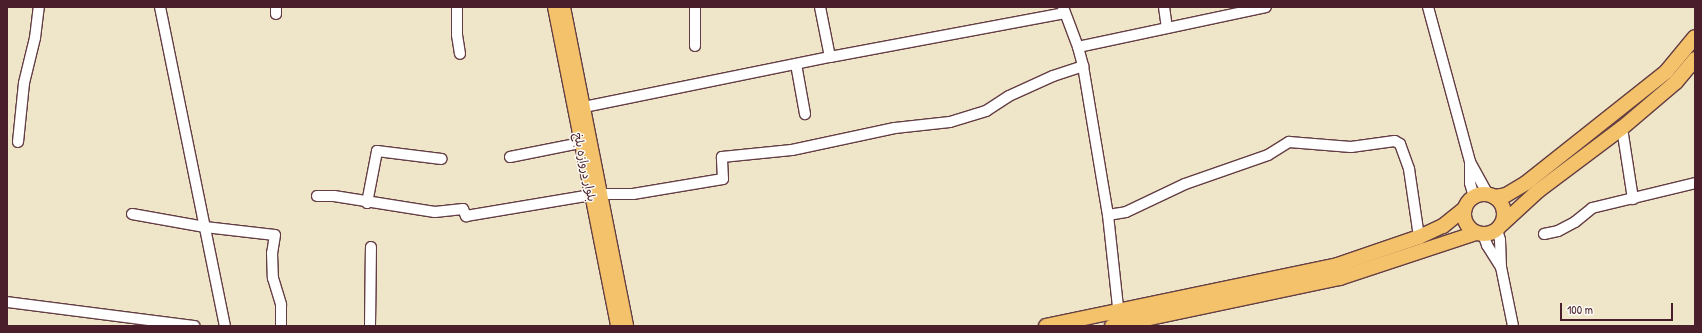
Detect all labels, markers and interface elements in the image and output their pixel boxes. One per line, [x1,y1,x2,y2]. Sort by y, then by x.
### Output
street label: بلوار دروازه بلخ [571,131,599,203]
scale bar [1562,295,1675,321]
text: 100 m [1567,301,1593,318]

